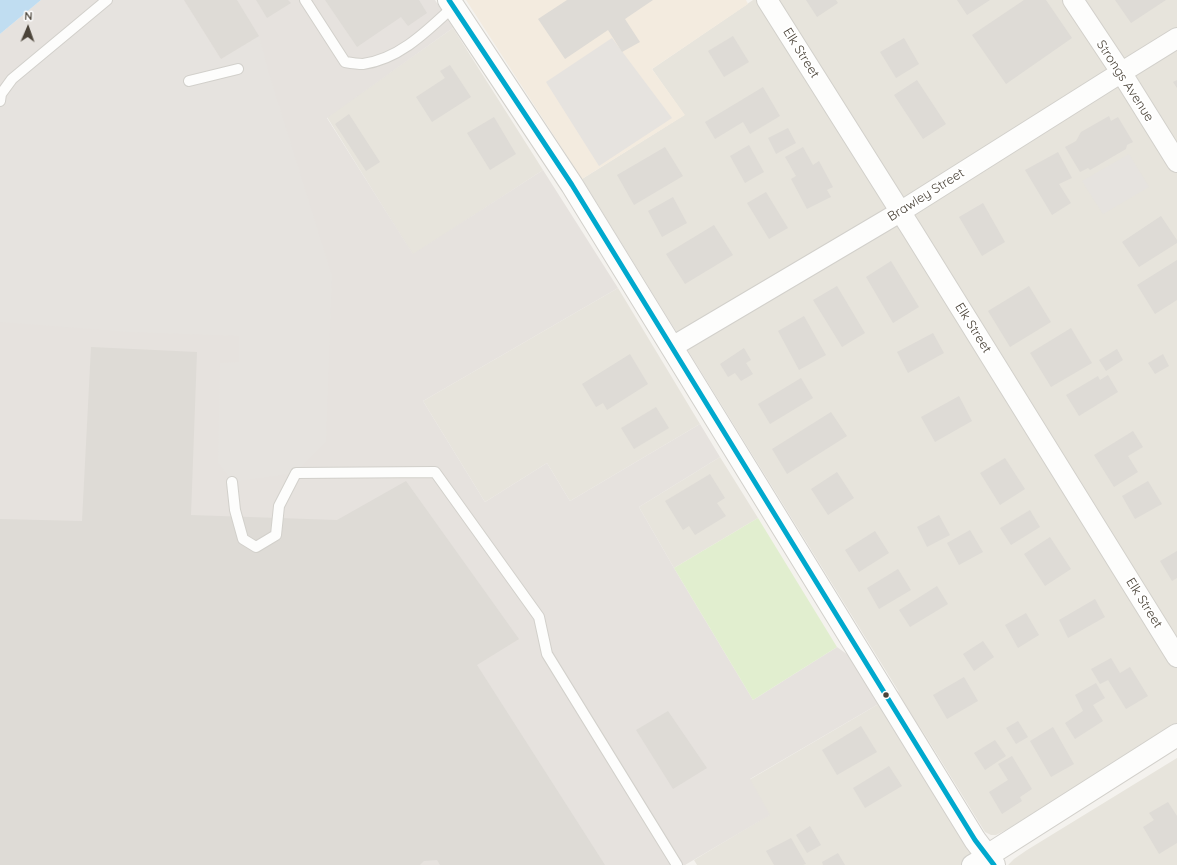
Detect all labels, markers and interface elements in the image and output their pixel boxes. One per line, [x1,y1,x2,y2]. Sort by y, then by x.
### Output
north arrow [8,8,48,48]
text: N [24,9,33,23]
street label: Elk Street [779,25,823,81]
street label: Strongs Avenue [1093,37,1157,125]
street label: Brawley Street [885,165,967,225]
street label: Elk Street [951,300,995,356]
street label: Elk Street [1122,575,1166,631]
unlabelled marker [881,690,891,700]

